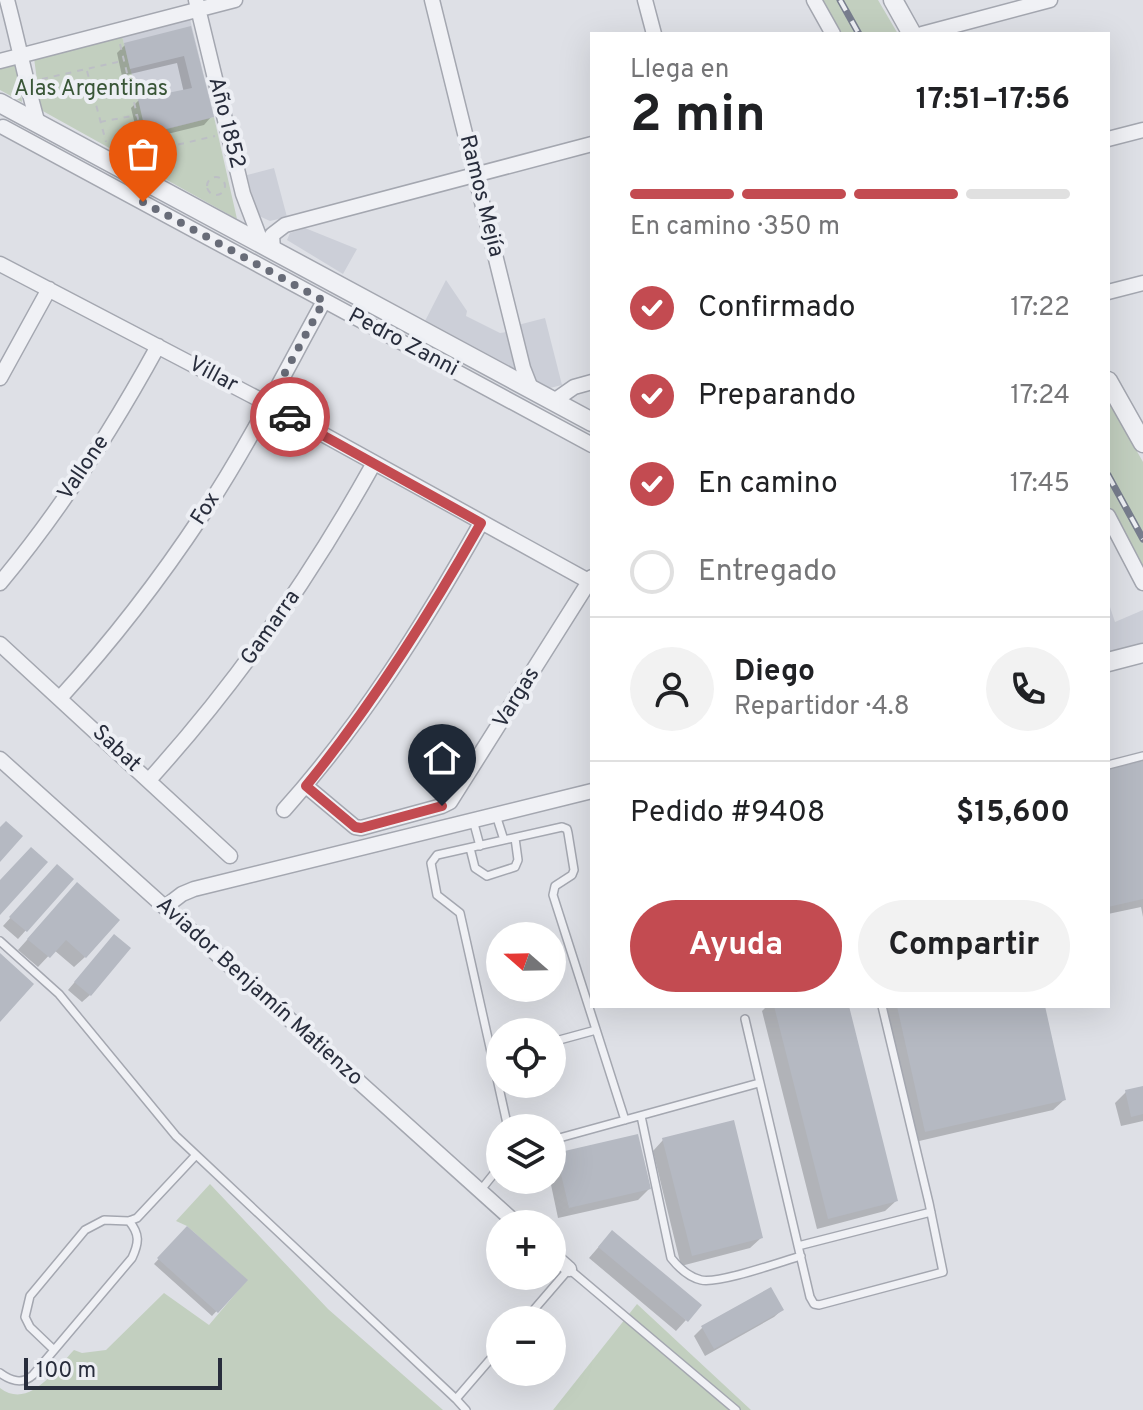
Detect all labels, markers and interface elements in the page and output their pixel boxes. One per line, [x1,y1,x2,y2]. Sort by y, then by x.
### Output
text: Llega en [630,54,729,87]
street label: Año 1852 [202,74,250,172]
park label: Alas Argentinas [14,76,168,103]
text: 17:51–17:56 [916,82,1070,119]
text: 2 min [630,84,766,150]
pin [109,120,177,202]
icon: bag [121,132,165,176]
street label: Ramos Mejía [453,132,509,260]
text: En camino · 350 m [630,211,840,244]
icon: check [630,286,674,330]
text: Confirmado [698,290,856,327]
text: 17:22 [1010,292,1070,325]
street label: Pedro Zanni [343,303,463,383]
street label: Villar [184,351,243,399]
icon: check [630,374,674,418]
courier [250,377,330,457]
text: Preparando [698,378,856,415]
text: 17:24 [1010,380,1070,413]
icon: car [268,395,312,439]
street label: Vallone [53,430,115,506]
icon: check [630,462,674,506]
text: En camino [698,466,838,503]
text: 17:45 [1010,468,1070,501]
street label: Fox [185,487,227,531]
text: Entregado [698,554,837,591]
street label: Gamarra [235,585,307,671]
button: person [630,647,714,731]
button: phone [986,647,1070,731]
text: Diego [734,654,815,691]
street label: Vargas [488,662,546,734]
text: Repartidor · 4.8 [734,691,910,724]
street label: Sabat [86,720,146,778]
pin [408,724,476,806]
icon: home [420,736,464,780]
text: Pedido #9408 [630,795,825,832]
text: $15,600 [956,795,1070,832]
street label: Aviador Benjamín Matienzo [150,892,368,1092]
button: Ayuda [630,900,842,992]
button: Compartir [858,900,1070,992]
north arrow [486,922,566,1002]
map controls [486,922,566,1386]
button: locate [486,1018,566,1098]
button: layers [486,1114,566,1194]
button: + [486,1210,566,1290]
button: − [486,1306,566,1386]
scale bar [24,1354,222,1390]
text: 100 m [36,1358,96,1385]

